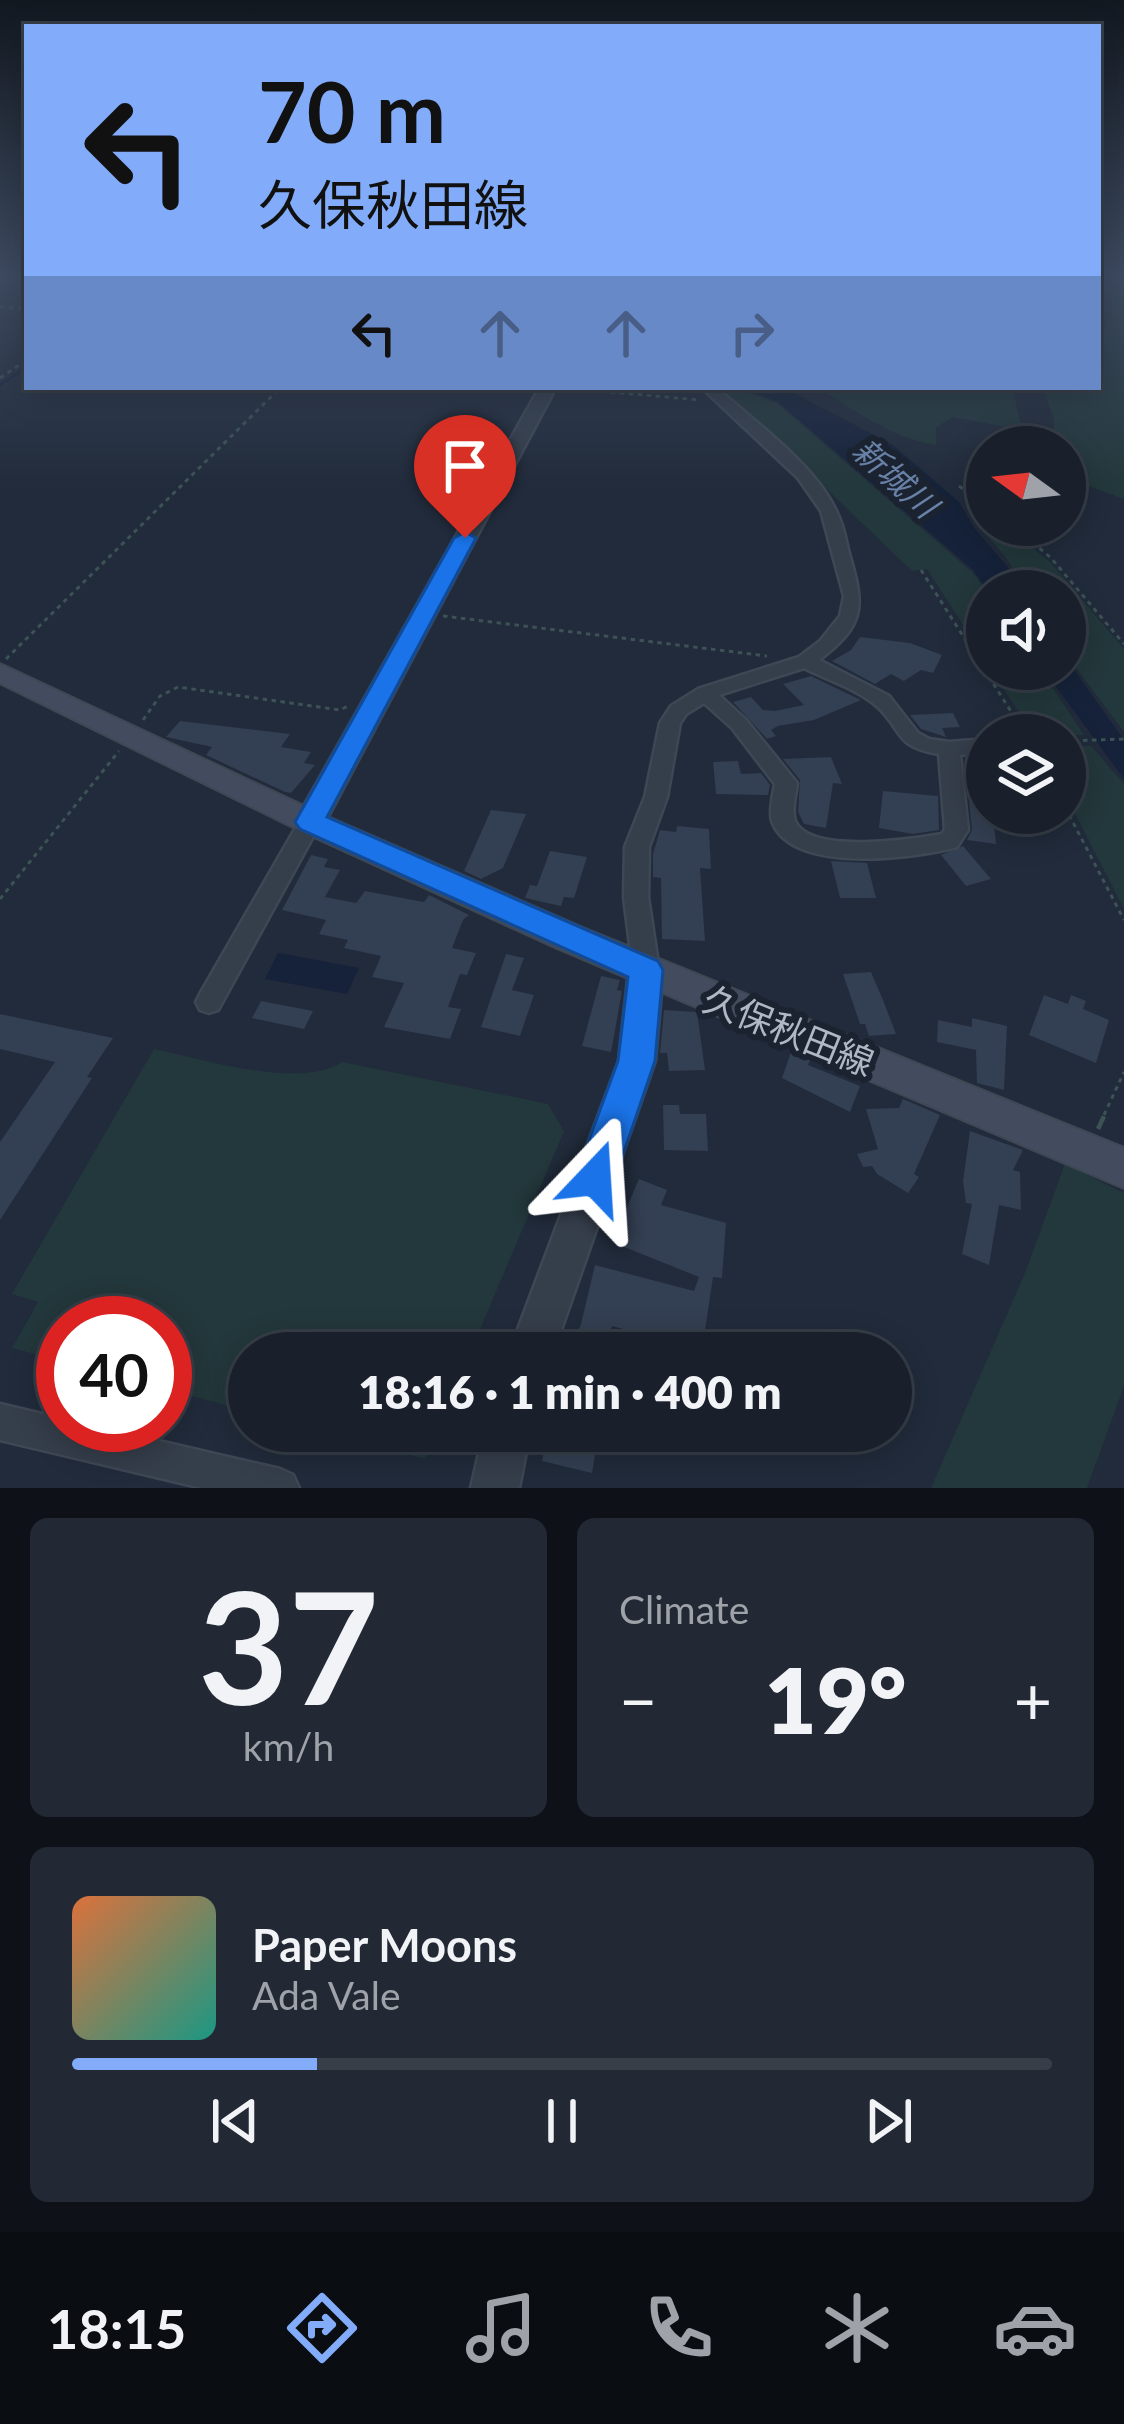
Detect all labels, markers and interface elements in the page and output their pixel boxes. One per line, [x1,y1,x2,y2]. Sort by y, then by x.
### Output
text: 70 m [258,60,446,161]
icon: left [60,72,216,228]
text: 久保秋田線 [258,172,528,237]
icon: left [341,300,407,366]
icon: ahead [467,300,533,366]
icon: ahead [593,300,659,366]
icon: right [719,300,785,366]
pin [414,415,516,538]
north arrow [966,426,1086,546]
map controls [966,426,1086,834]
water label: 新城川 [846,429,948,527]
icon: arrive [432,433,498,499]
button: sound [966,570,1086,690]
button: layers [966,714,1086,834]
street label: 久保秋田線 [697,976,881,1084]
position arrow [532,1115,658,1241]
speed limit sign: 40 [36,1296,192,1452]
text: 18:16 · 1 min · 400 m [358,1365,782,1419]
text: 37 [198,1551,379,1738]
text: Climate [619,1586,749,1632]
text: 19° [765,1645,906,1753]
text: − [619,1660,657,1739]
text: + [1014,1660,1052,1739]
text: km/h [243,1723,334,1769]
text: Paper Moons [252,1918,517,1972]
text: Ada Vale [252,1972,401,2018]
icon: previous [202,2088,268,2154]
icon: pause [529,2088,595,2154]
icon: next [856,2088,922,2154]
icon: directions [280,2286,364,2370]
icon: music [459,2286,543,2370]
icon: phone [637,2286,721,2370]
icon: climate [815,2286,899,2370]
icon: car [993,2286,1077,2370]
text: 18:15 [47,2296,186,2361]

